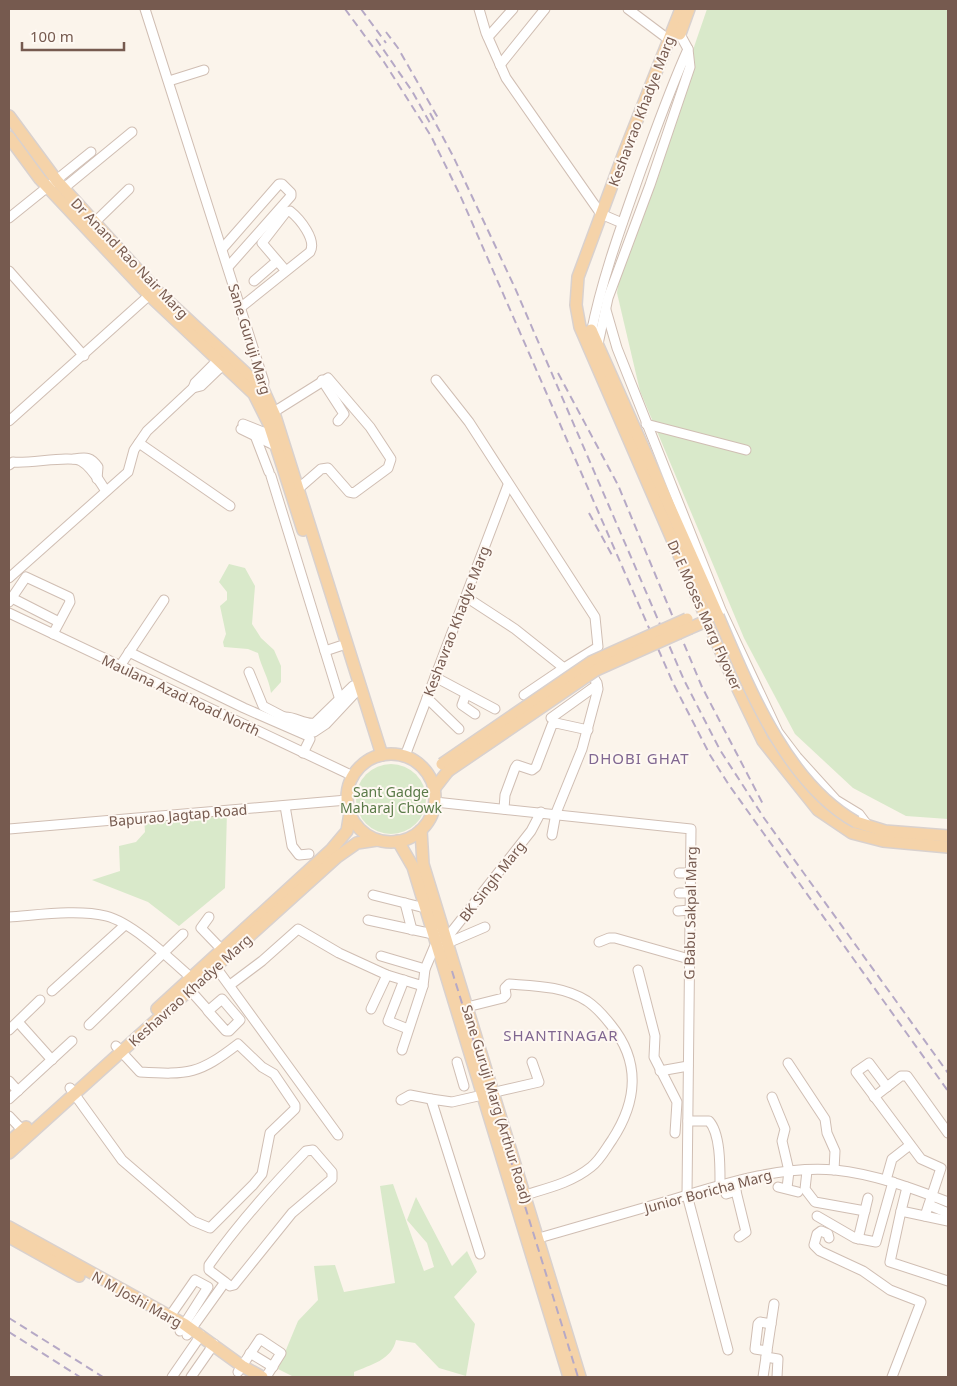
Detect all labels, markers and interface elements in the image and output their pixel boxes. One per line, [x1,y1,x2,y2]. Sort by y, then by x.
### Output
scale bar [22,20,125,52]
text: 100 m [30,26,74,46]
street label: Keshavrao Khadye Marg [604,33,678,189]
street label: Dr Anand Rao Nair Marg [67,193,193,323]
street label: Sane Guruji Marg [224,281,276,397]
street label: Dr E Moses Marg Flyover [663,537,747,693]
street label: Keshavrao Khadye Marg [419,543,493,699]
street label: Maulana Azad Road North [99,650,263,740]
district label: DHOBI GHAT [588,748,690,768]
park label: Sant Gadge Maharaj Chowk [340,782,442,817]
street label: Bapurao Jagtap Road [108,799,248,831]
street label: BK Singh Marg [455,837,529,925]
street label: G Babu Sakpal Marg [679,846,701,980]
street label: Keshavrao Khadye Marg [124,930,256,1050]
street label: Sane Guruji Marg (Arthur Road) [458,1002,536,1206]
district label: SHANTINAGAR [503,1025,619,1045]
street label: Junior Boricha Marg [640,1165,774,1218]
street label: N M Joshi Marg [89,1266,185,1332]

